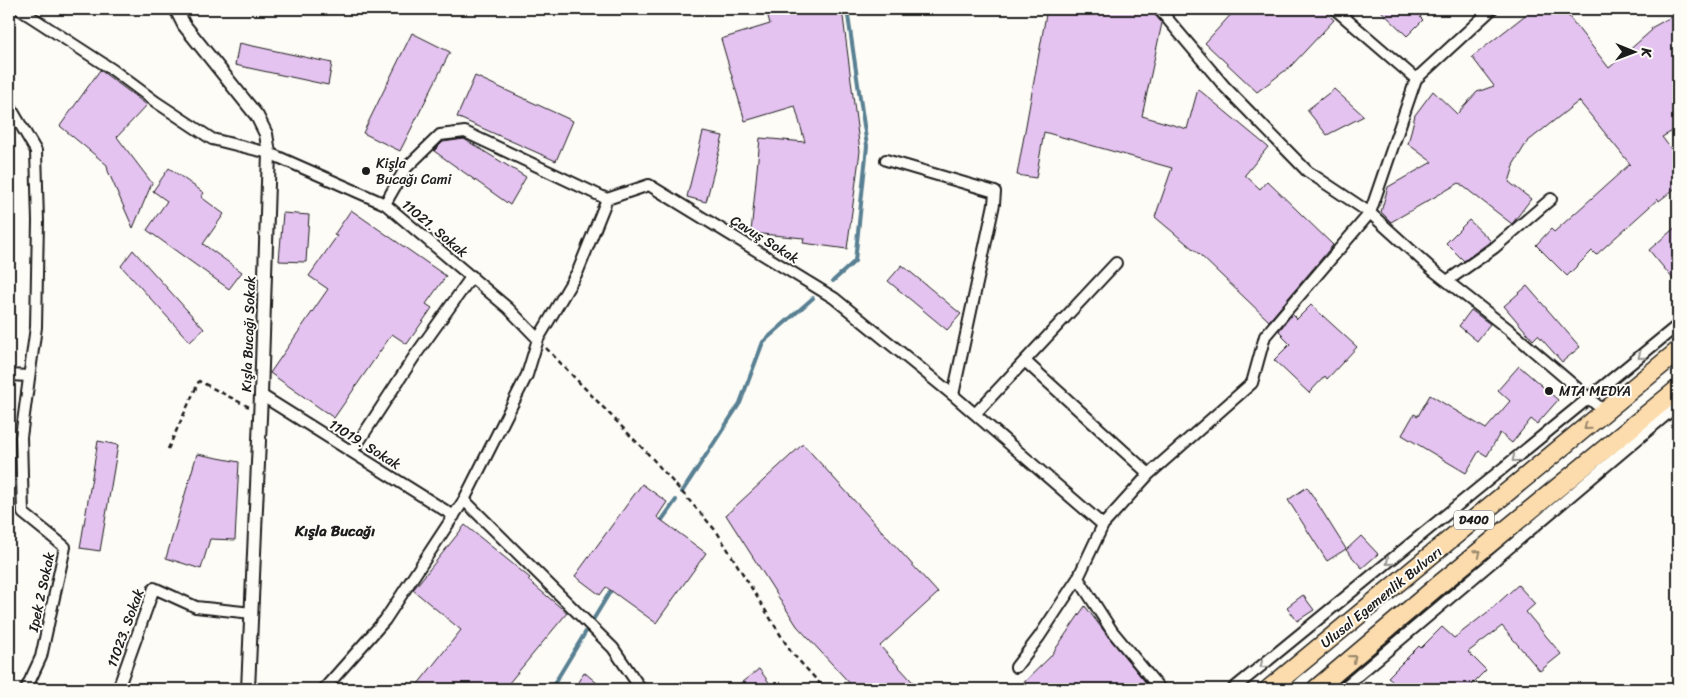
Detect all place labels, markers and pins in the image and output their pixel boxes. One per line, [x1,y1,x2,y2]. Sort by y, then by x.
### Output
place label: Kişla Bucağı Cami [376,151,452,192]
marker: Kişla Bucağı Cami [360,165,372,177]
place label: MTA MEDYA [1559,379,1631,404]
marker: MTA MEDYA [1543,385,1555,397]

